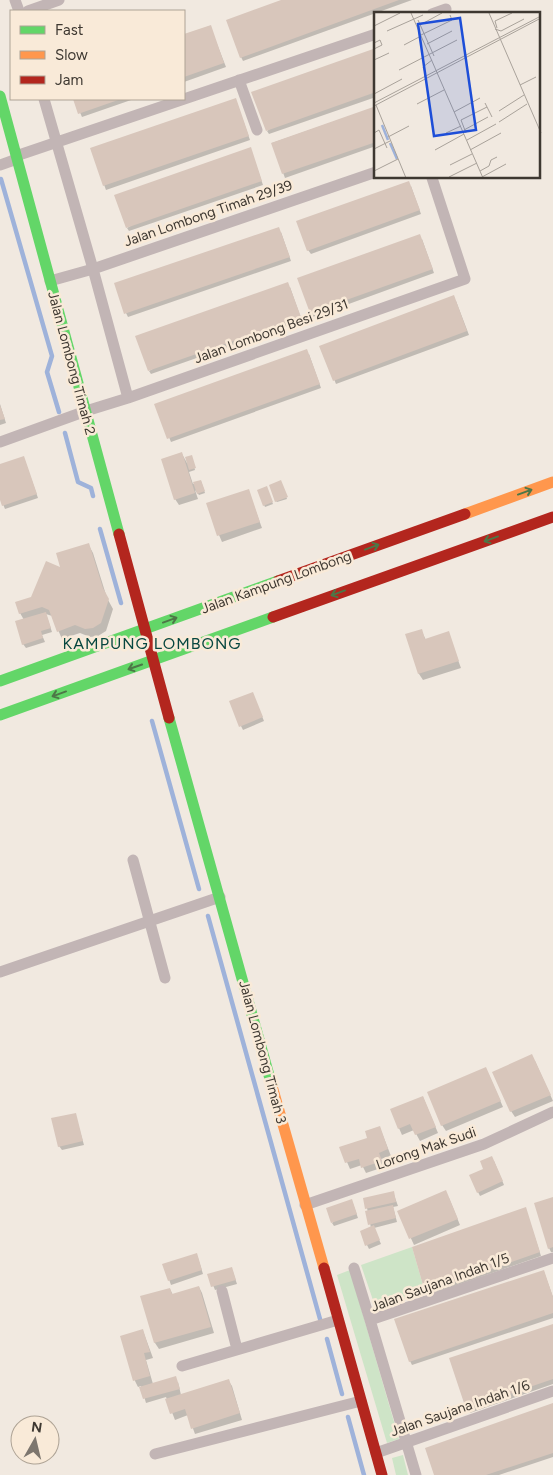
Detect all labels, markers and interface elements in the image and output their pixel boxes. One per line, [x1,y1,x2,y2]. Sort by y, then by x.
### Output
legend [10,10,185,100]
inset map [374,12,540,179]
text: Fast [55,21,84,39]
text: Slow [55,46,88,64]
text: Jam [55,71,83,89]
street label: Jalan Lombong Timah 29/39 [122,177,295,250]
street label: Jalan Lombong Timah 2 [44,289,99,437]
street label: Jalan Lombong Besi 29/31 [192,296,351,367]
one-way arrow [517,487,532,496]
one-way arrow [483,535,499,544]
one-way arrow [364,542,379,551]
street label: Jalan Kampung Lombong [199,547,354,618]
one-way arrow [330,589,346,598]
one-way arrow [161,615,177,624]
district label: KAMPUNG LOMBONG [63,634,241,653]
one-way arrow [128,663,144,672]
one-way arrow [52,690,67,699]
street label: Jalan Lombong Timah 3 [235,979,290,1126]
street label: Lorong Mak Sudi [374,1123,478,1174]
street label: Jalan Saujana Indah 1/5 [369,1249,512,1315]
street label: Jalan Saujana Indah 1/6 [388,1377,532,1440]
north arrow [10,1415,60,1465]
text: N [30,1418,43,1437]

